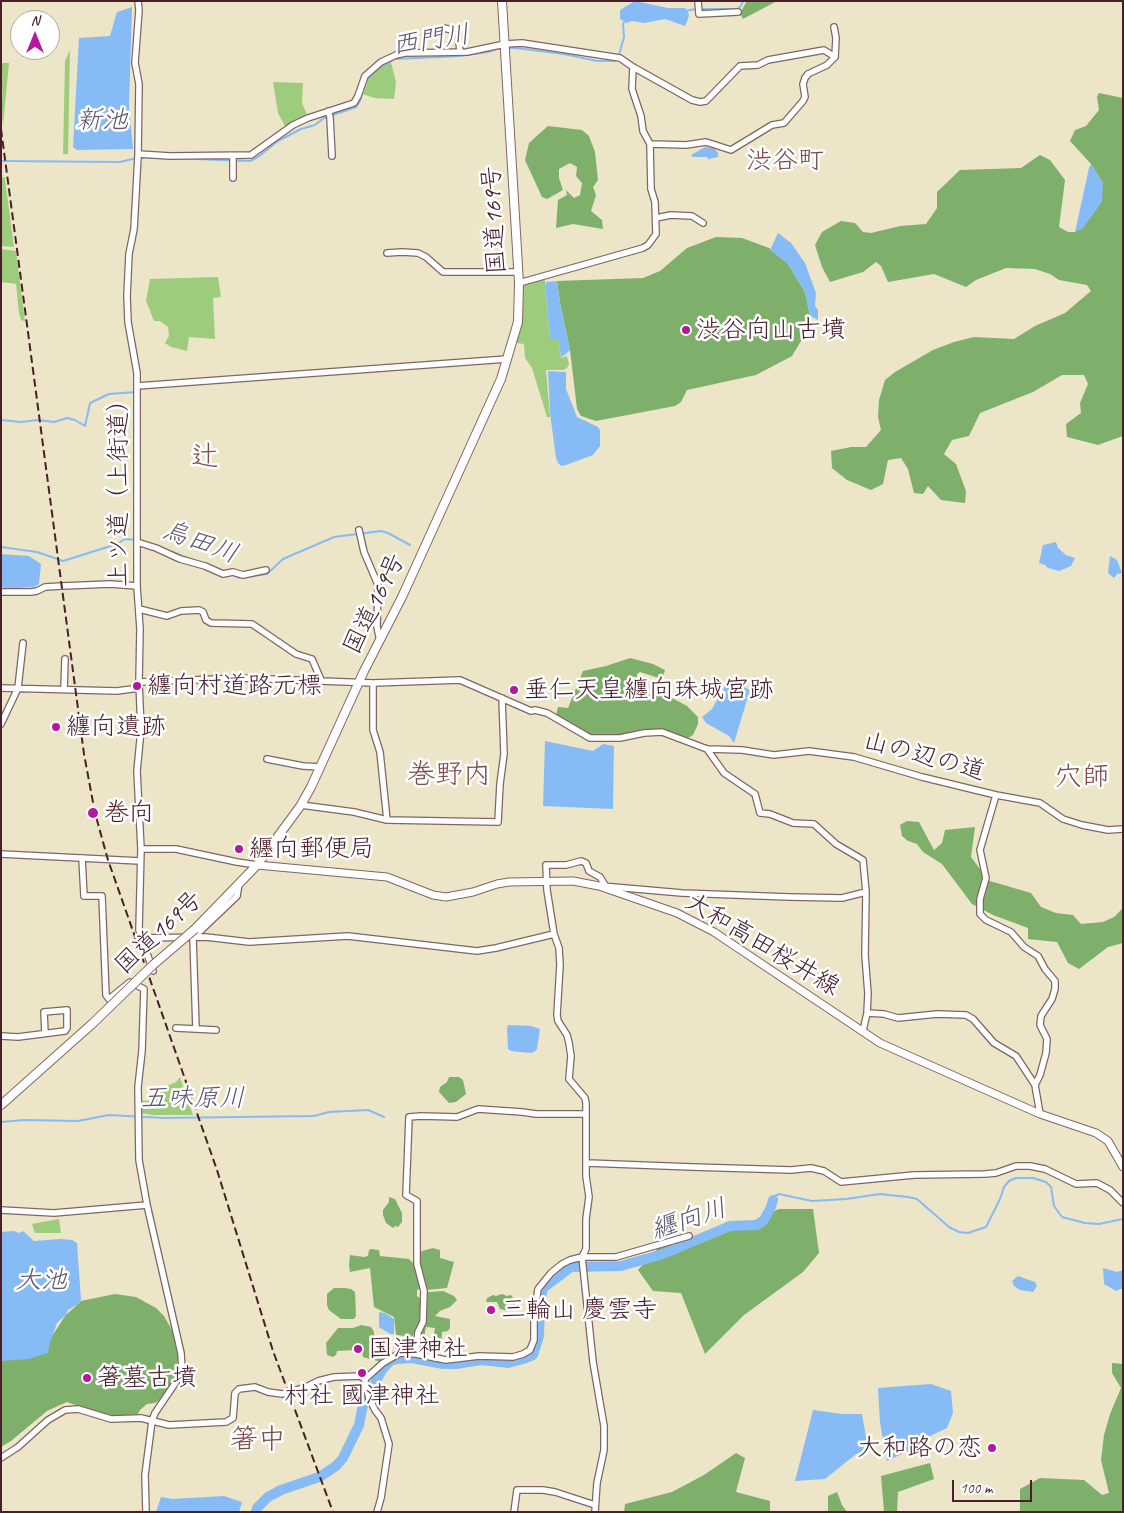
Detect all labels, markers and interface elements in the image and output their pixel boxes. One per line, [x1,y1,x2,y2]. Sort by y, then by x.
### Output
north arrow [10,10,60,60]
text: N [31,12,39,29]
water label: 西門川 [390,19,472,63]
water label: 新池 [76,105,128,137]
district label: 渋谷町 [746,145,824,177]
street label: 国道169号 [477,165,513,275]
place label: 渋谷向山古墳 [696,315,846,345]
marker: 渋谷向山古墳 [680,324,692,336]
street label: 上ツ道（上街道） [104,387,134,587]
district label: 辻 [191,441,219,475]
water label: 烏田川 [158,515,242,571]
street label: 国道169号 [338,549,412,659]
place label: 纏向村道路元標 [147,671,322,701]
place label: 垂仁天皇纏向珠城宮跡 [524,675,774,705]
marker: 纏向村道路元標 [131,680,143,692]
marker: 垂仁天皇纏向珠城宮跡 [508,684,520,696]
place label: 纏向遺跡 [66,712,166,742]
marker: 纏向遺跡 [50,721,62,733]
street label: 山の辺の道 [860,726,988,788]
district label: 巻野内 [407,759,491,793]
district label: 穴師 [1054,761,1110,795]
place label: 巻向 [104,798,154,828]
marker: 巻向 [86,806,100,820]
place label: 纒向郵便局 [249,834,374,864]
marker: 纒向郵便局 [233,843,245,855]
street label: 国道169号 [109,885,209,981]
street label: 大和高田桜井線 [679,887,845,1003]
water label: 五味原川 [141,1083,245,1115]
water label: 纒向川 [647,1193,731,1247]
water label: 大池 [15,1265,67,1297]
place label: 三輪山 慶雲寺 [501,1295,657,1325]
marker: 三輪山 慶雲寺 [485,1304,497,1316]
place label: 国津神社 [368,1334,468,1364]
marker: 国津神社 [352,1343,364,1355]
place label: 箸墓古墳 [97,1363,197,1393]
marker: 村社 國津神社 [356,1367,368,1379]
marker: 箸墓古墳 [81,1372,93,1384]
place label: 村社 國津神社 [284,1381,440,1411]
district label: 箸中 [230,1424,286,1458]
place label: 大和路の恋 [857,1433,982,1463]
marker: 大和路の恋 [986,1442,998,1454]
scale bar [954,1470,1034,1502]
text: 100 m [960,1479,992,1498]

